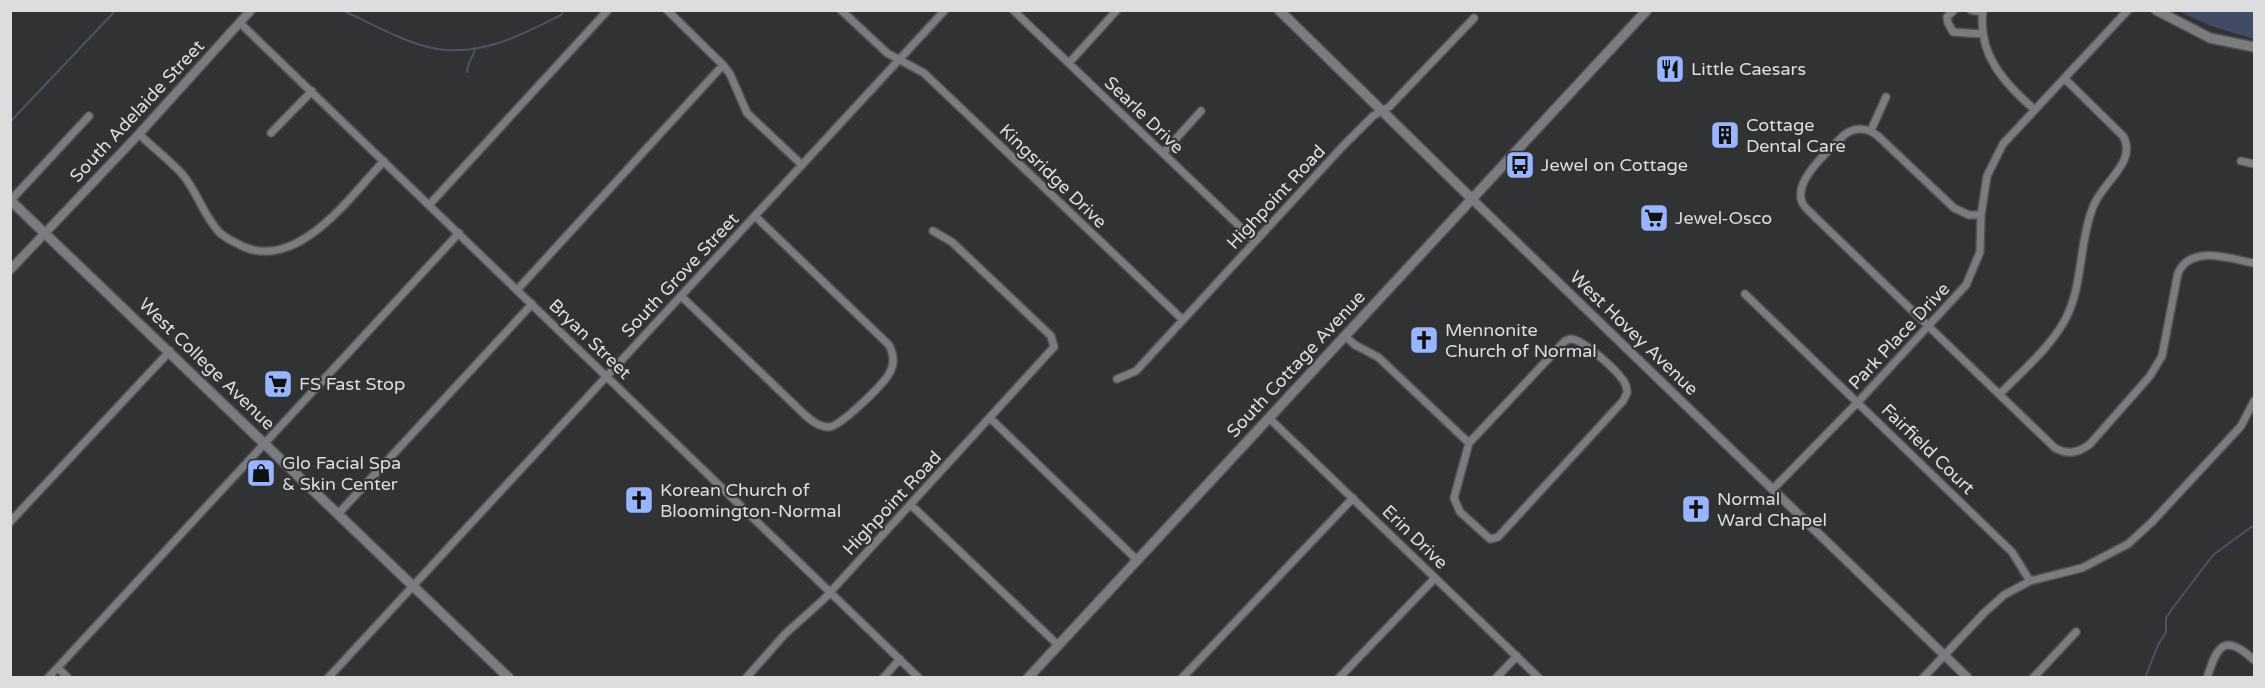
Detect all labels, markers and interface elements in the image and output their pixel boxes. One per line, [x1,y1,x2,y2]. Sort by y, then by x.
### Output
street label: South Adelaide Street [65,35,209,187]
restaurant icon: Little Caesars [1654,53,1686,85]
place label: Little Caesars [1691,58,1806,80]
street label: Searle Drive [1100,72,1188,158]
place label: Cottage Dental Care [1746,114,1846,157]
street label: Kingsridge Drive [995,119,1111,233]
building icon: Cottage Dental Care [1709,119,1741,151]
street label: Highpoint Road [1222,140,1330,254]
bus stop icon: Jewel on Cottage [1504,149,1536,181]
place label: Jewel on Cottage [1541,154,1688,176]
supermarket icon: Jewel-Osco [1638,202,1670,234]
place label: Jewel-Osco [1675,207,1772,229]
street label: South Grove Street [617,208,743,342]
street label: West Hovey Avenue [1565,266,1703,400]
street label: Park Place Drive [1844,278,1954,394]
street label: South Cottage Avenue [1222,286,1370,442]
street label: West College Avenue [134,293,280,435]
street label: Bryan Street [544,294,636,384]
place label: Mennonite Church of Normal [1445,319,1597,362]
church icon: Mennonite Church of Normal [1408,324,1440,356]
supermarket icon: FS Fast Stop [262,368,294,400]
place label: FS Fast Stop [299,373,405,395]
street label: Fairfield Court [1877,399,1979,499]
street label: Highpoint Road [838,446,946,560]
place label: Glo Facial Spa & Skin Center [282,452,401,495]
shop icon: Glo Facial Spa & Skin Center [245,457,277,489]
place label: Korean Church of Bloomington-Normal [660,479,841,522]
church icon: Korean Church of Bloomington-Normal [623,484,655,516]
place label: Normal Ward Chapel [1717,488,1827,531]
church icon: Normal Ward Chapel [1680,493,1712,525]
street label: Erin Drive [1378,500,1452,574]

